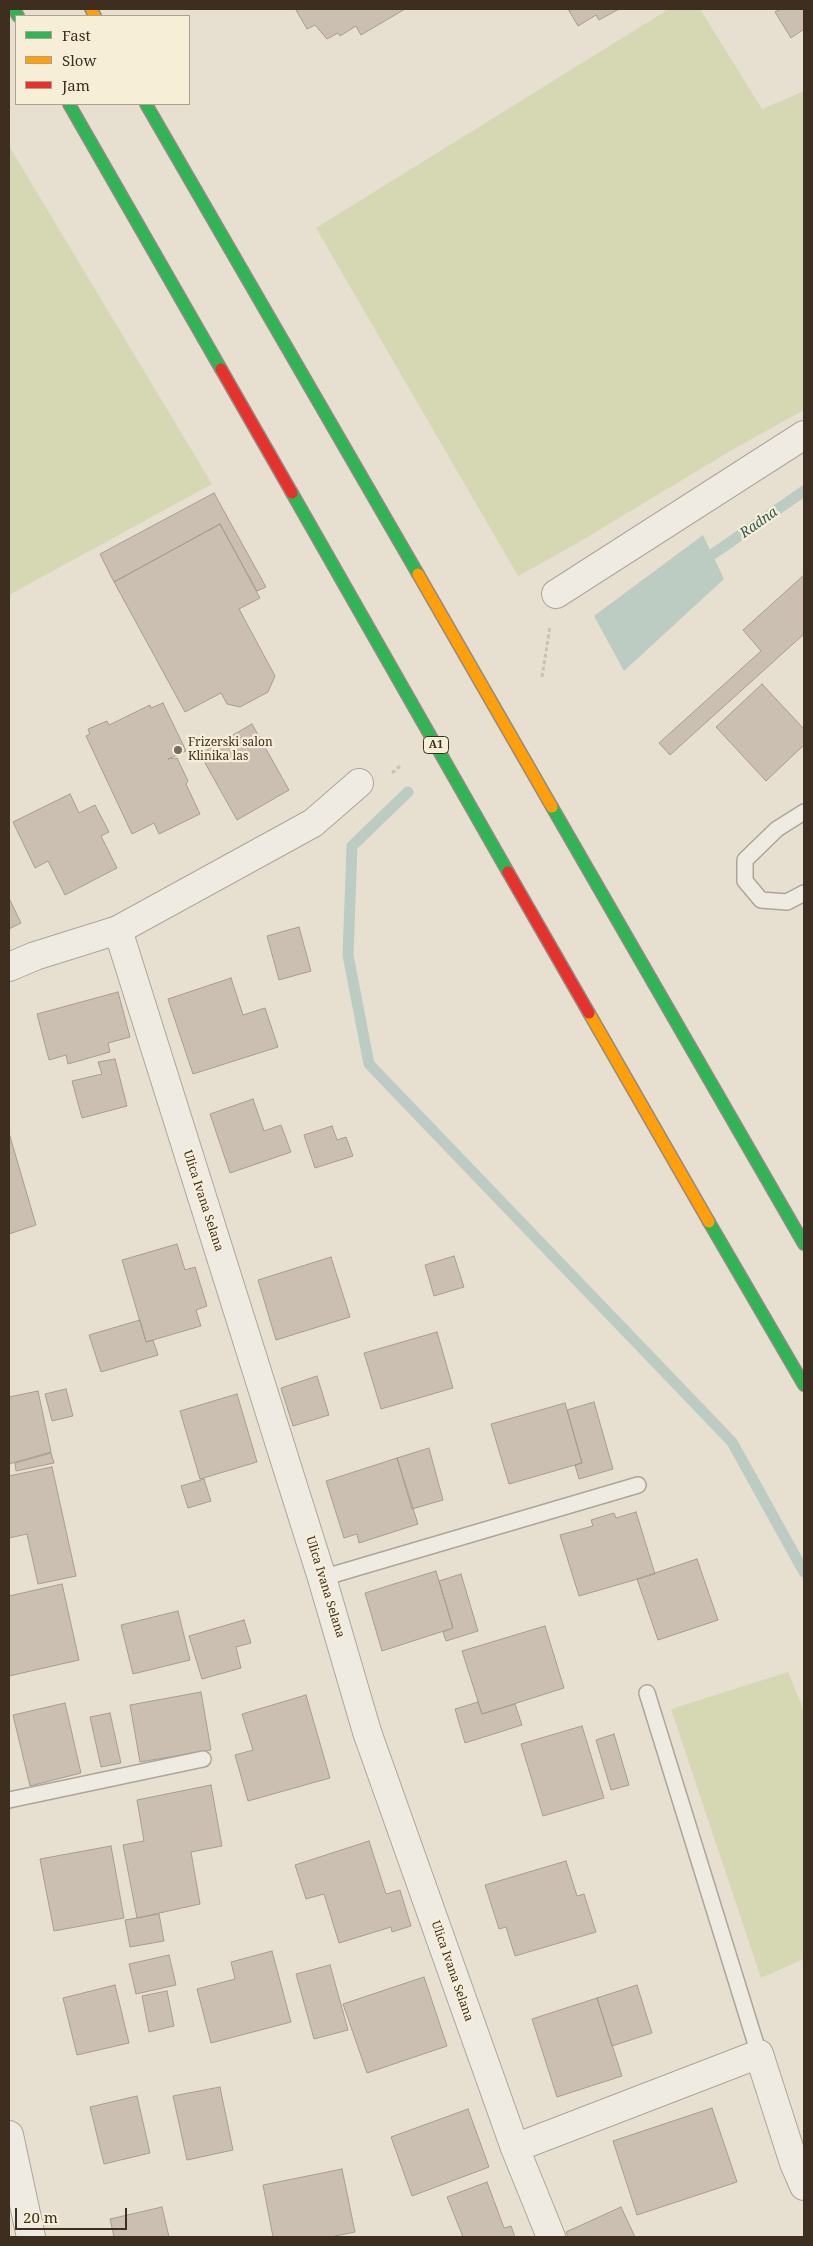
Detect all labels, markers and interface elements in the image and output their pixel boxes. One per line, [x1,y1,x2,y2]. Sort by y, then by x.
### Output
legend [15,15,190,105]
text: Fast [62,25,91,45]
text: Slow [62,50,96,70]
text: Jam [62,75,90,95]
water label: Radna [737,504,781,542]
place label: Frizerski salon Klinika las [188,736,273,764]
road number: A1 [424,736,448,754]
marker: Frizerski salon Klinika las [172,744,184,756]
street label: Ulica Ivana Selana [180,1149,226,1253]
street label: Ulica Ivana Selana [303,1534,347,1640]
street label: Ulica Ivana Selana [428,1919,476,2023]
scale bar [18,2198,130,2230]
text: 20 m [23,2207,58,2227]

